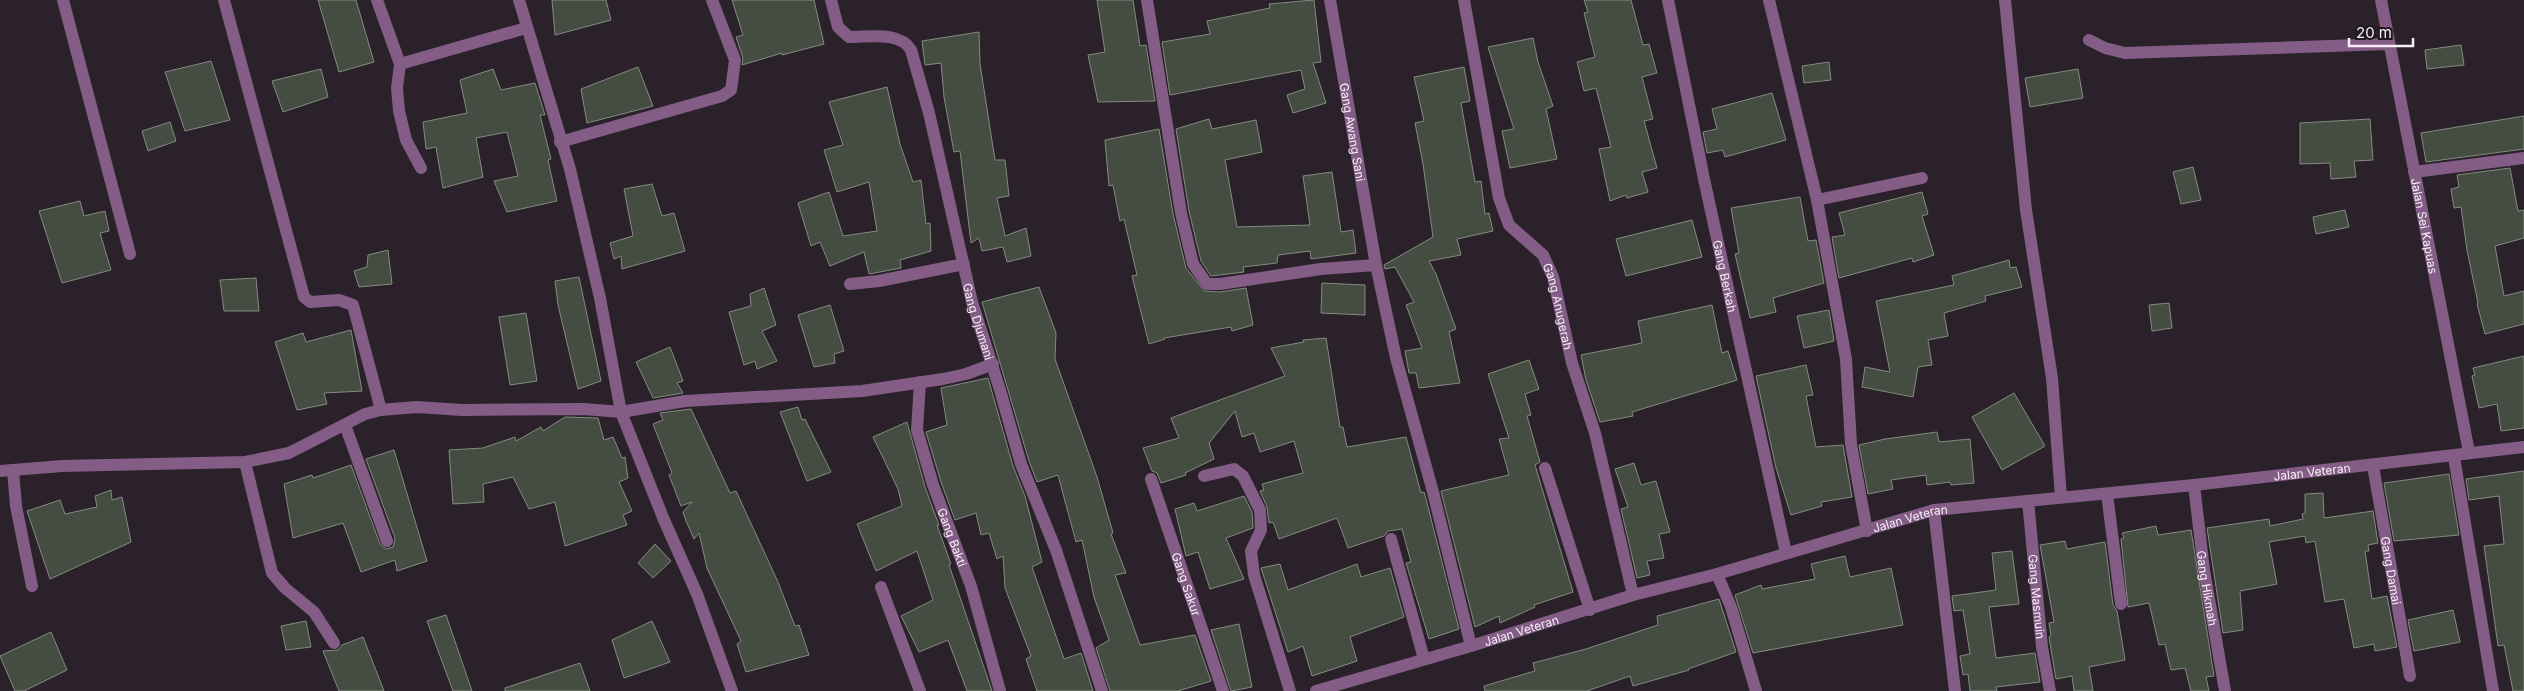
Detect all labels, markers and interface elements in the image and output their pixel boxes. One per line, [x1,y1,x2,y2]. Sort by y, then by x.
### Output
scale bar [2349,15,2413,47]
text: 20 m [2356,23,2392,42]
street label: Gang Awang Sani [1337,82,1369,183]
street label: Jalan Sei Kapuas [2408,177,2442,275]
street label: Gang Berkah [1710,239,1740,314]
street label: Gang Anugerah [1540,260,1576,351]
street label: Gang Djumani [960,282,997,362]
street label: Jalan Veteran [2273,460,2351,483]
street label: Jalan Veteran [1871,501,1948,535]
street label: Gang Bakti [935,506,970,569]
street label: Gang Damai [2378,535,2405,606]
street label: Gang Sakur [1169,550,1205,618]
street label: Gang Hikmah [2194,550,2221,627]
street label: Gang Masmuin [2026,553,2049,640]
street label: Jalan Veteran [1482,611,1560,649]

